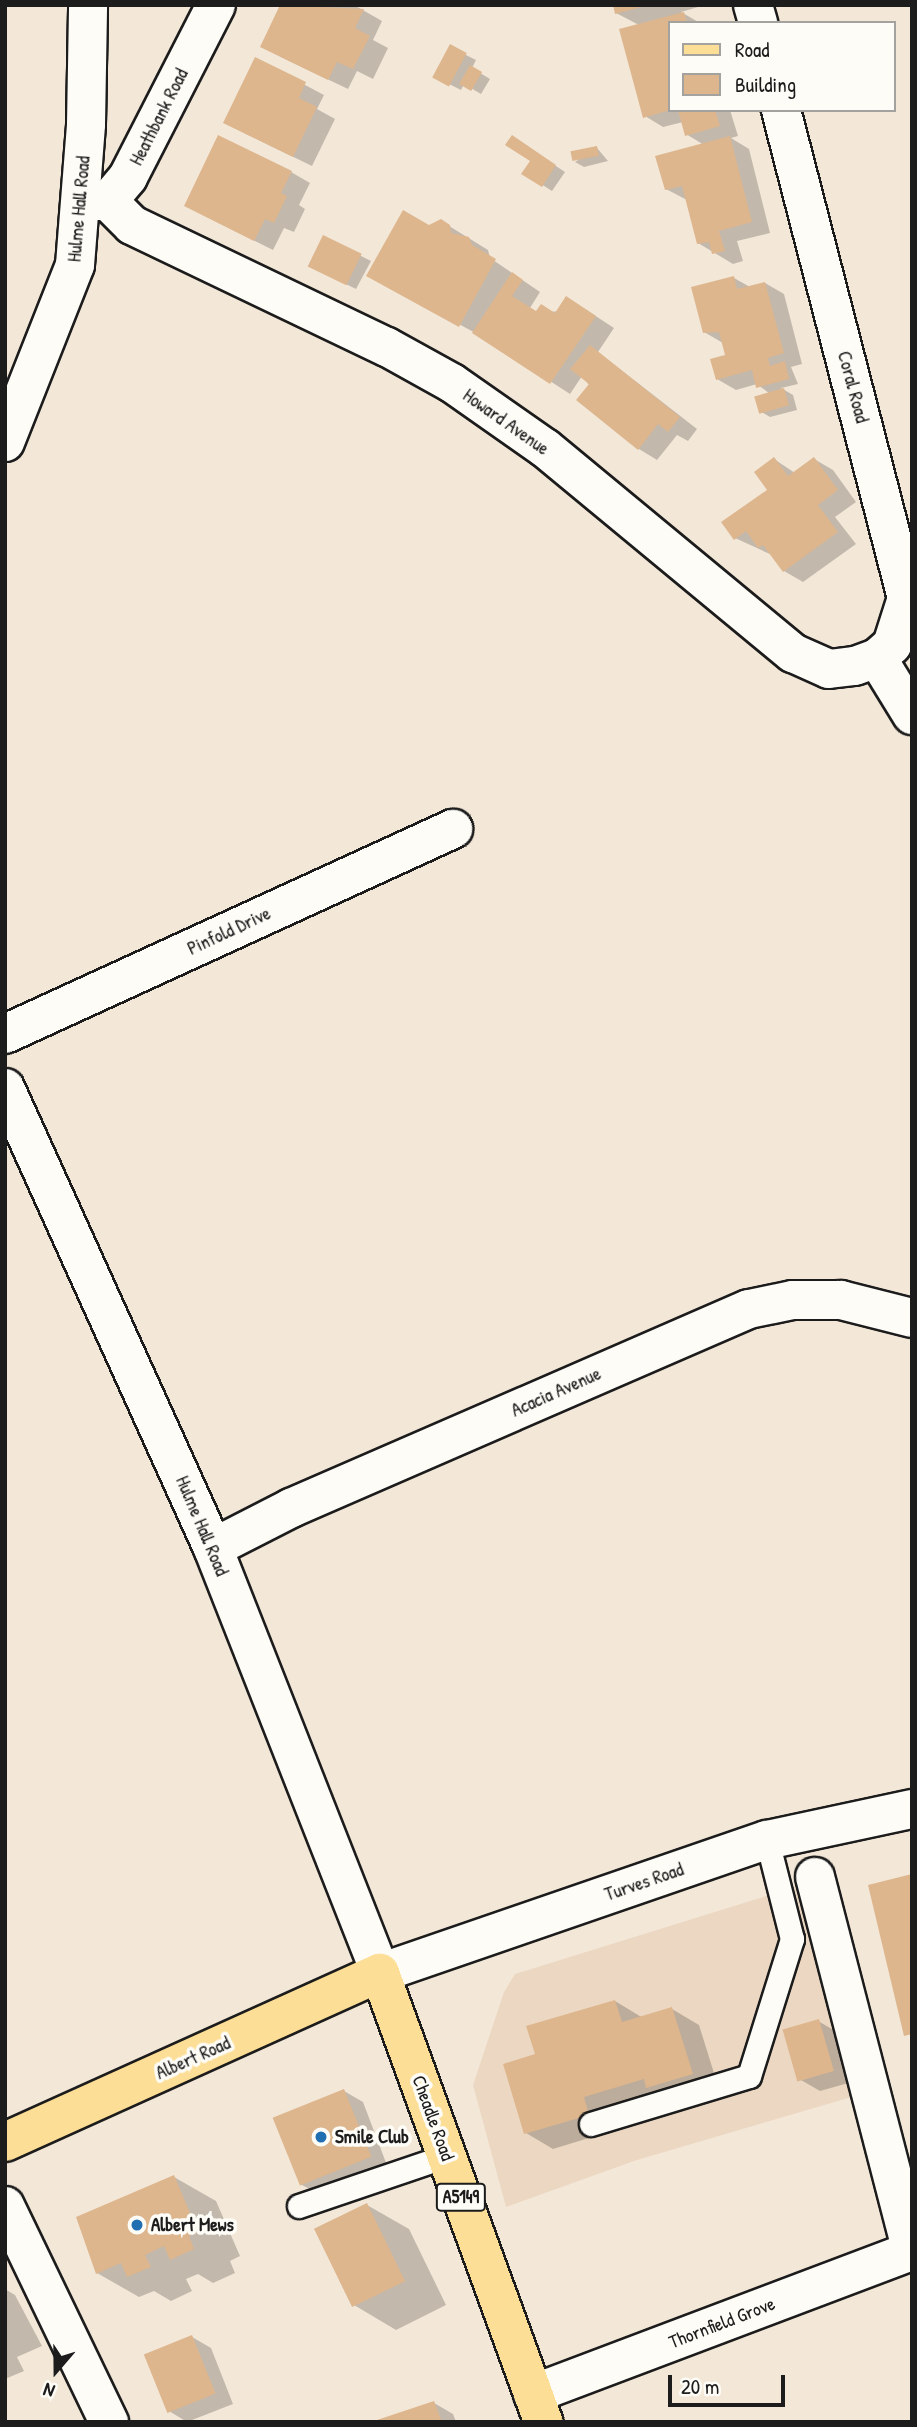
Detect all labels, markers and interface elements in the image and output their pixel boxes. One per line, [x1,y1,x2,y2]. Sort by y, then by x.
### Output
legend [668,21,896,112]
text: Road [735,35,769,64]
street label: Heathbank Road [125,65,193,169]
text: Building [735,70,796,99]
street label: Hulme Hall Road [63,155,95,263]
street label: Coral Road [832,349,874,425]
street label: Howard Avenue [458,384,554,460]
street label: Pinfold Drive [184,902,274,960]
street label: Acacia Avenue [508,1362,604,1422]
street label: Hulme Hall Road [171,1473,233,1579]
street label: Turves Road [602,1858,686,1906]
street label: Albert Road [152,2032,234,2084]
street label: Cheadle Road [407,2072,459,2164]
place label: Smile Club [335,2126,409,2148]
marker: Smile Club [313,2129,329,2145]
road number: A5149 [435,2182,487,2211]
place label: Albert Mews [151,2214,234,2236]
marker: Albert Mews [129,2217,145,2233]
street label: Thornfield Grove [666,2292,778,2354]
north arrow [21,2336,91,2406]
scale bar [672,2360,789,2404]
text: 20 m [681,2372,719,2401]
text: N [40,2377,58,2405]

